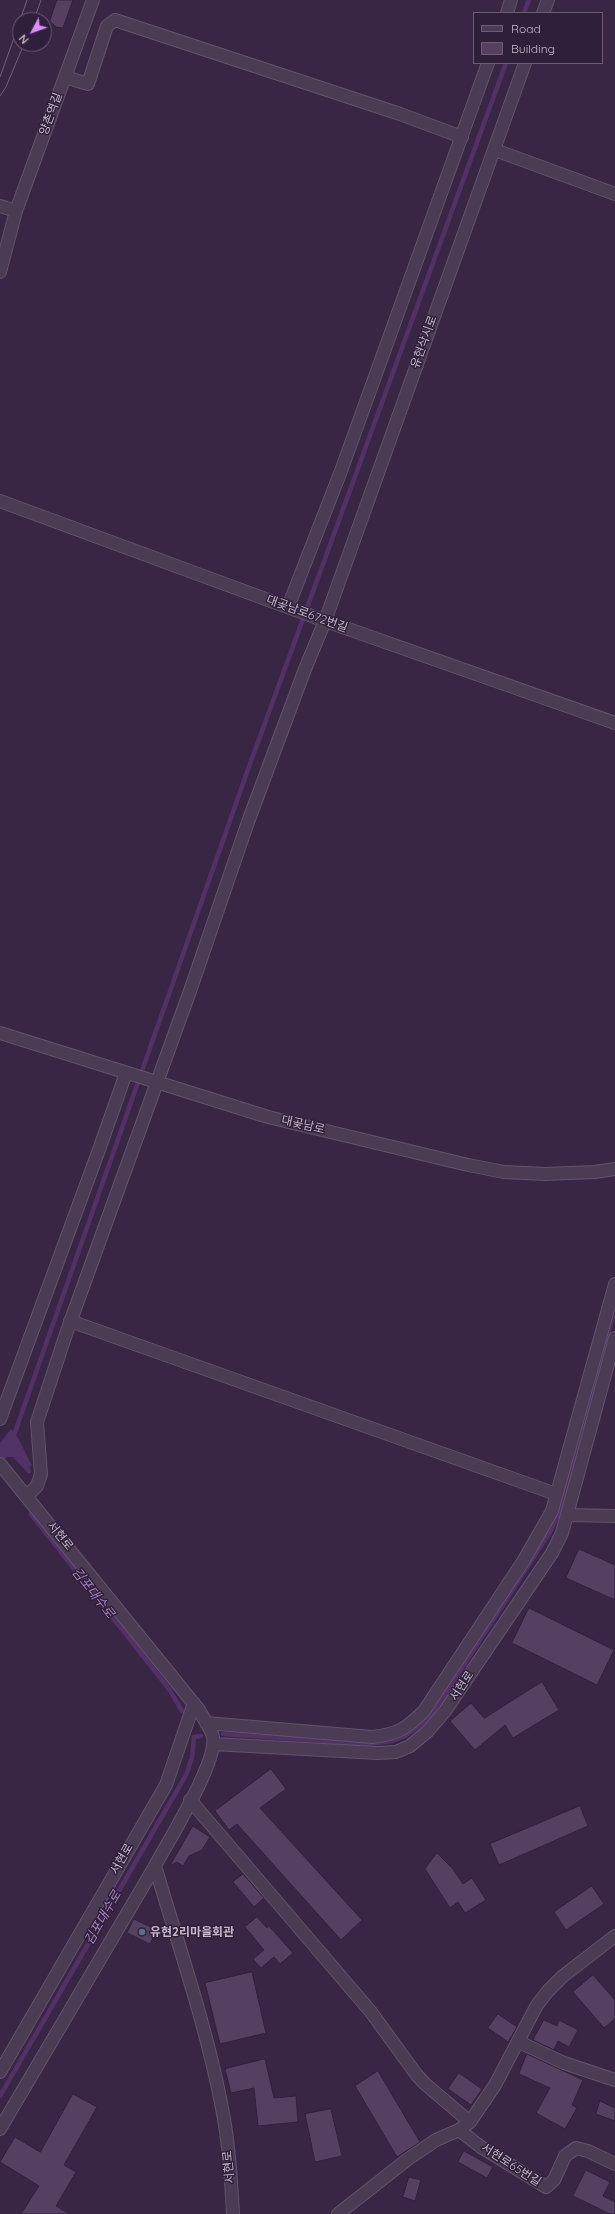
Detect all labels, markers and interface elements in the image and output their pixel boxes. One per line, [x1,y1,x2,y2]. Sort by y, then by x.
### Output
north arrow [12,12,52,52]
legend [473,12,603,64]
text: Road [511,21,541,36]
text: N [16,32,32,47]
text: Building [511,41,555,56]
street label: 양촌역길 [37,91,65,137]
street label: 유현삭시로 [408,314,440,370]
street label: 대곶남로672번길 [264,593,350,635]
street label: 대곶남로 [280,1113,326,1137]
street label: 서현로 [44,1519,76,1553]
water label: 김포대수로 [68,1565,118,1621]
street label: 서현로 [447,1668,477,1704]
street label: 서현로 [107,1841,137,1877]
water label: 김포대수로 [81,1888,125,1948]
place label: 유현2리마을회관 [150,1925,234,1939]
marker: 유현2리마을회관 [137,1927,147,1937]
street label: 서현로65번길 [478,2140,544,2190]
street label: 서현로 [220,2150,238,2184]

